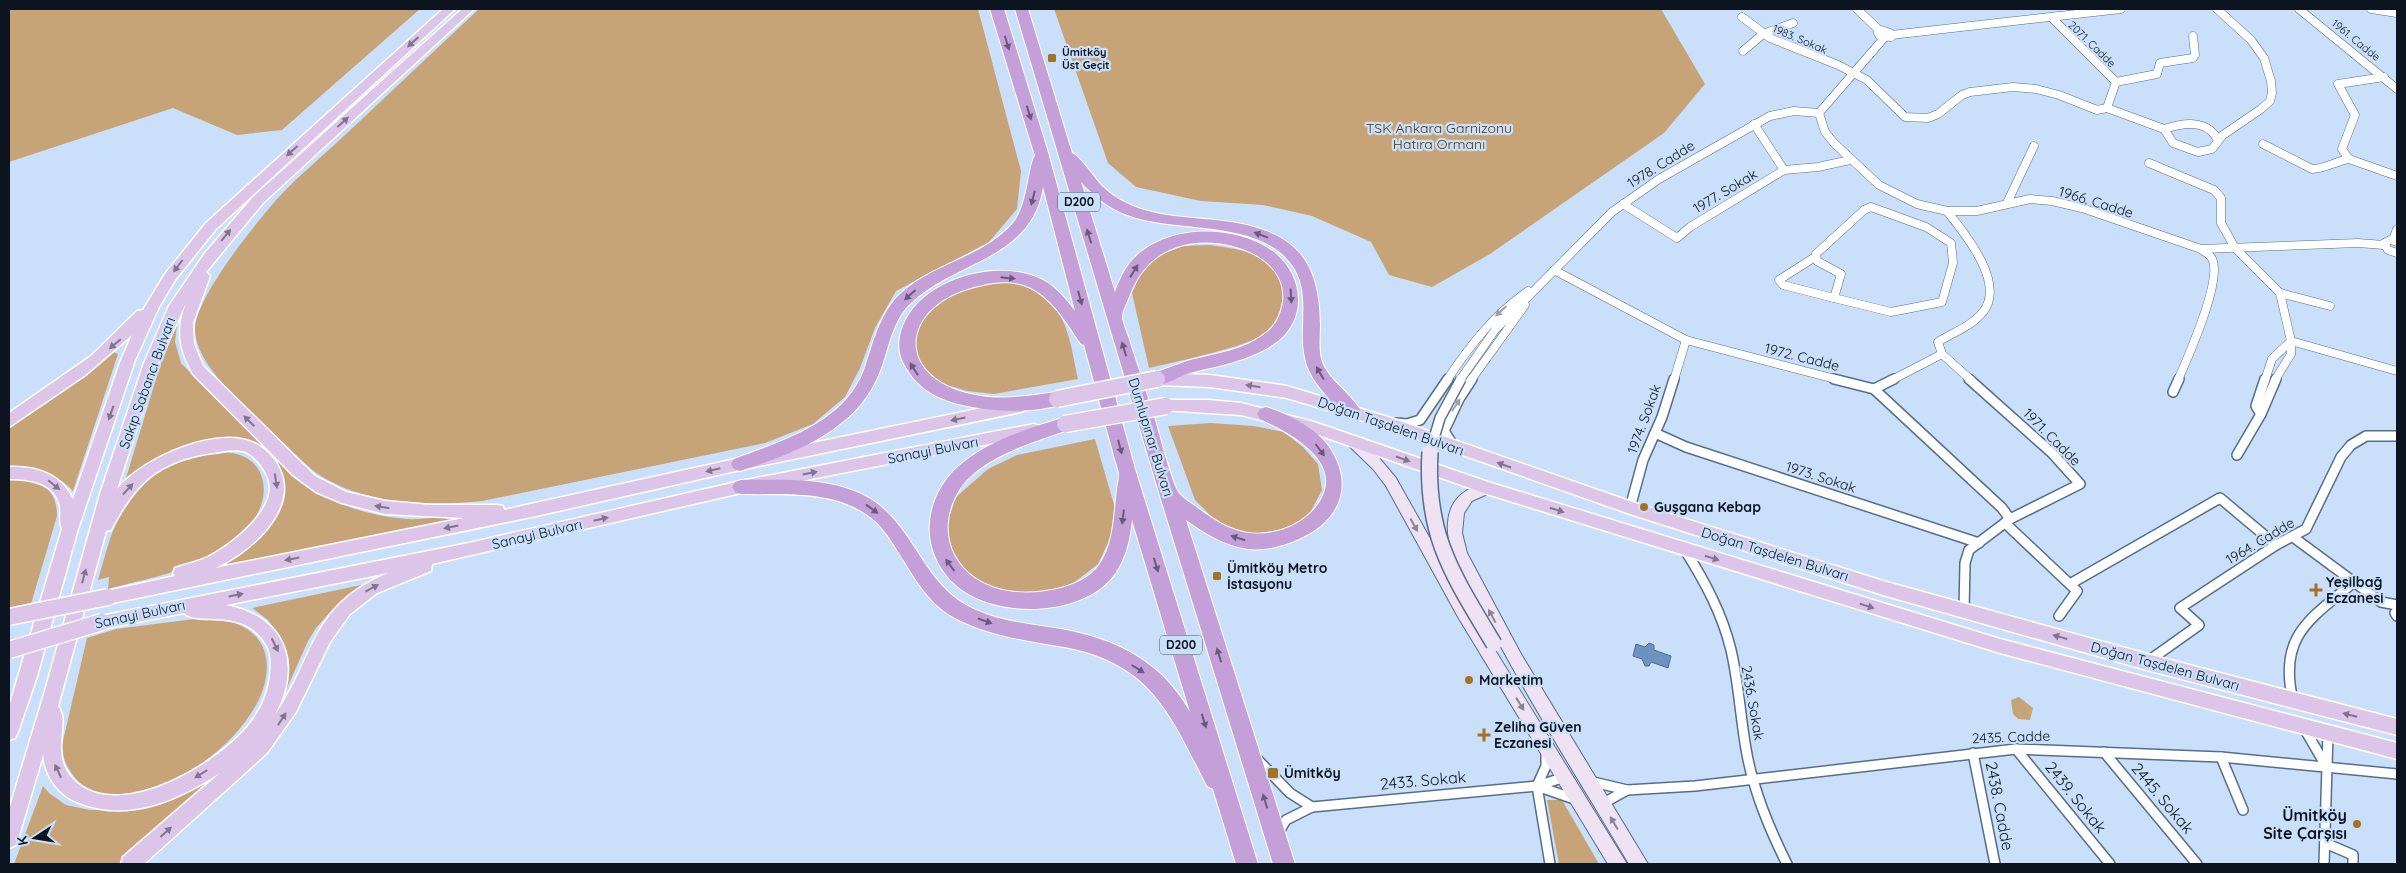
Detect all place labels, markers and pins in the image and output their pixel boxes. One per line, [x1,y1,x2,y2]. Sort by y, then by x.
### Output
place label: Ümitköy Üst Geçit [1062,45,1110,72]
marker: Ümitköy Üst Geçit [1046,52,1058,64]
place label: Guşgana Kebap [1654,498,1761,516]
marker: Guşgana Kebap [1638,501,1650,513]
place label: Ümitköy Metro İstasyonu [1227,559,1328,593]
marker: Ümitköy Metro İstasyonu [1211,570,1223,582]
place label: Yeşilbağ Eczanesi [2326,573,2383,607]
marker: Yeşilbağ Eczanesi [2310,584,2322,596]
place label: Marketim [1479,671,1543,689]
marker: Marketim [1463,674,1475,686]
place label: Zeliha Güven Eczanesi [1494,718,1582,752]
marker: Zeliha Güven Eczanesi [1478,729,1490,741]
place label: Ümitköy [1284,764,1341,782]
marker: Ümitköy [1266,766,1280,780]
place label: Ümitköy Site Çarşısı [2263,805,2347,843]
marker: Ümitköy Site Çarşısı [2351,818,2363,830]

